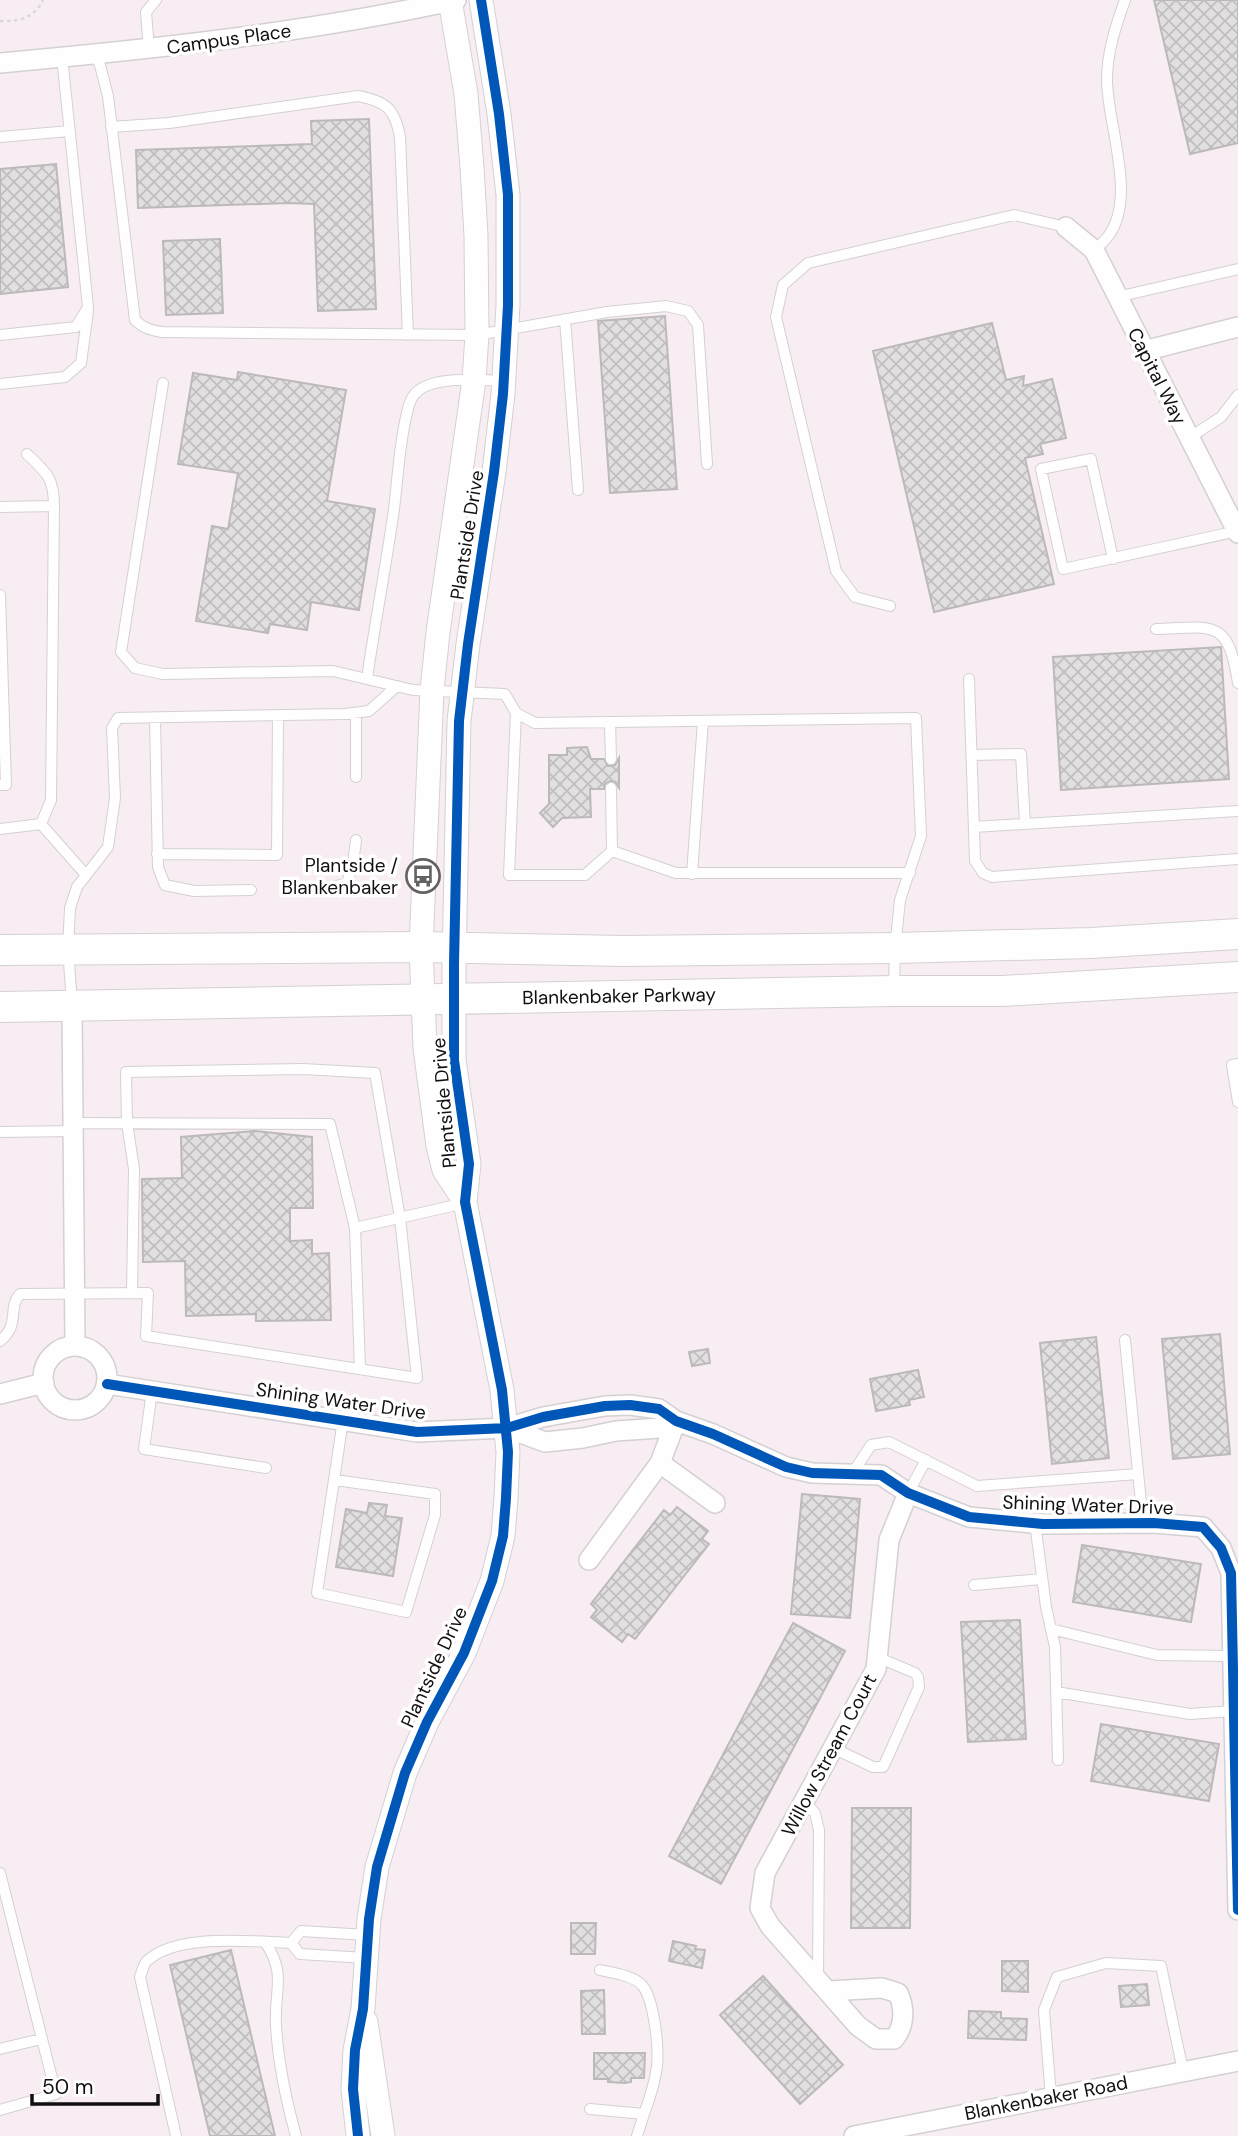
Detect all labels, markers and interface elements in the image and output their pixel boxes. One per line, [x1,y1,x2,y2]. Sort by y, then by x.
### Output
street label: Campus Place [165,18,293,60]
street label: Capital Way [1122,323,1192,429]
street label: Plantside Drive [444,468,490,602]
place label: Plantside / Blankenbaker [282,853,398,900]
bus stop icon: Plantside / Blankenbaker [404,857,442,895]
street label: Blankenbaker Parkway [522,982,717,1010]
street label: Plantside Drive [426,1037,462,1169]
street label: Shining Water Drive [255,1377,427,1425]
street label: Shining Water Drive [1002,1490,1174,1520]
street label: Plantside Drive [395,1602,473,1732]
street label: Willow Stream Court [776,1669,882,1841]
scale bar [32,2062,158,2106]
street label: Blankenbaker Road [962,2070,1130,2126]
text: 50 m [42,2073,93,2101]

